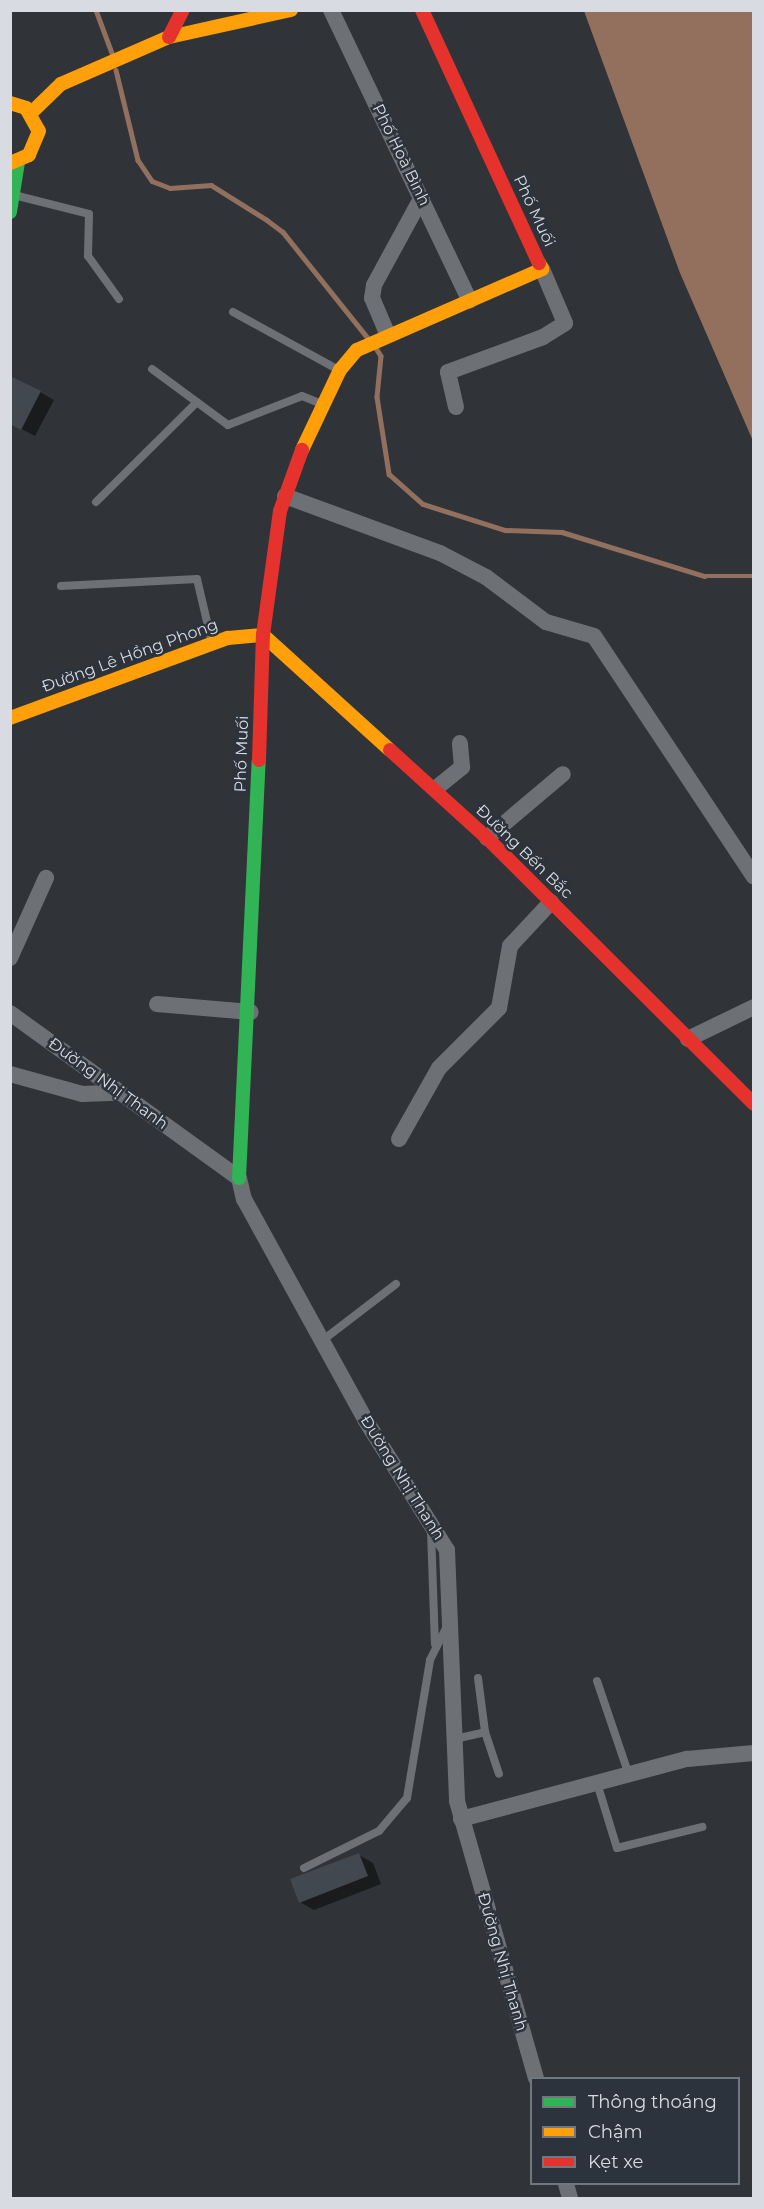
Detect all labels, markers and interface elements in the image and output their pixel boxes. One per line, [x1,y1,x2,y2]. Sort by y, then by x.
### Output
street label: Phố Hoà Bình [368,101,434,209]
street label: Phố Muối [509,172,559,250]
street label: Đường Lê Hồng Phong [39,615,221,697]
street label: Phố Muối [231,715,253,793]
street label: Đường Bến Bắc [472,801,576,903]
street label: Đường Nhị Thanh [44,1034,172,1134]
street label: Đường Nhị Thanh [356,1412,448,1544]
street label: Đường Nhị Thanh [473,1891,531,2033]
legend [530,2077,740,2185]
text: Thông thoáng [588,2091,717,2113]
text: Chậm [588,2121,643,2143]
text: Kẹt xe [588,2151,643,2173]

